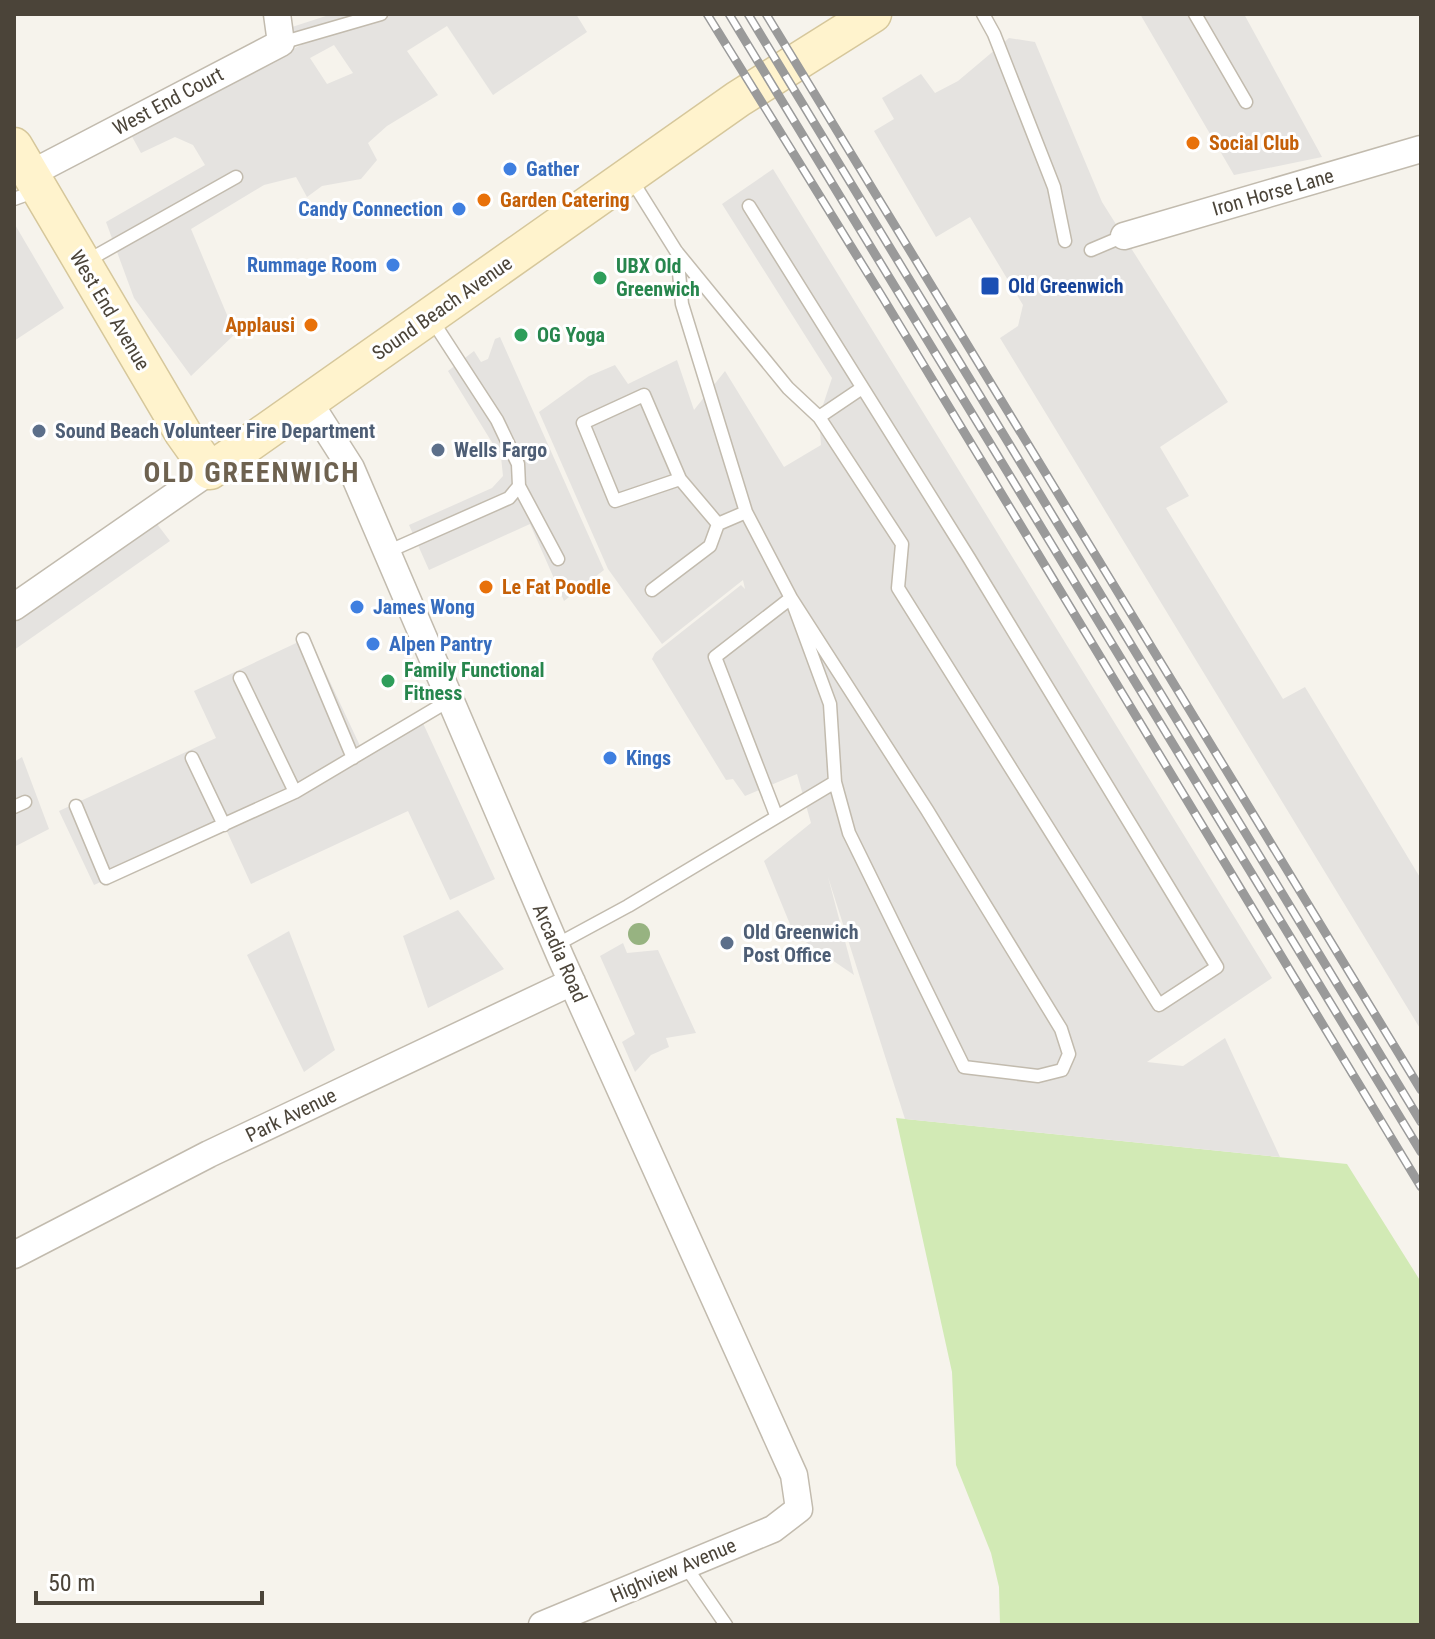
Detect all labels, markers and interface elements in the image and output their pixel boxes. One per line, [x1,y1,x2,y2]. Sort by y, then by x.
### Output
street label: West End Court [109,62,227,140]
place label: Social Club [1209,131,1299,155]
marker: Social Club [1184,134,1202,152]
place label: Gather [526,157,580,181]
marker: Gather [501,160,519,178]
street label: Iron Horse Lane [1210,163,1336,221]
place label: Garden Catering [500,188,630,212]
marker: Garden Catering [475,191,493,209]
place label: Candy Connection [298,197,443,221]
marker: Candy Connection [450,200,468,218]
street label: West End Avenue [65,246,155,374]
street label: Sound Beach Avenue [367,251,517,365]
place label: Rummage Room [247,253,377,277]
place label: UBX Old Greenwich [616,254,700,301]
marker: Rummage Room [384,256,402,274]
marker: UBX Old Greenwich [591,269,609,287]
place label: Old Greenwich [1008,274,1124,298]
marker: Old Greenwich [979,275,1001,297]
place label: Applausi [225,313,295,337]
marker: Applausi [302,316,320,334]
place label: OG Yoga [537,323,605,347]
marker: OG Yoga [512,326,530,344]
place label: Sound Beach Volunteer Fire Department [55,419,375,443]
marker: Sound Beach Volunteer Fire Department [30,422,48,440]
place label: Wells Fargo [454,438,547,462]
marker: Wells Fargo [429,441,447,459]
district label: OLD GREENWICH [144,456,360,489]
place label: Le Fat Poodle [502,575,611,599]
marker: Le Fat Poodle [477,578,495,596]
place label: James Wong [373,595,475,619]
marker: James Wong [348,598,366,616]
place label: Alpen Pantry [389,632,492,656]
marker: Alpen Pantry [364,635,382,653]
place label: Family Functional Fitness [404,658,545,705]
marker: Family Functional Fitness [379,672,397,690]
place label: Kings [626,746,671,770]
marker: Kings [601,749,619,767]
street label: Arcadia Road [528,900,592,1006]
place label: Old Greenwich Post Office [743,920,859,967]
marker: Old Greenwich Post Office [718,934,736,952]
street label: Park Avenue [242,1083,340,1147]
street label: Highview Avenue [607,1533,739,1607]
scale bar [36,1555,262,1605]
text: 50 m [48,1569,95,1597]

